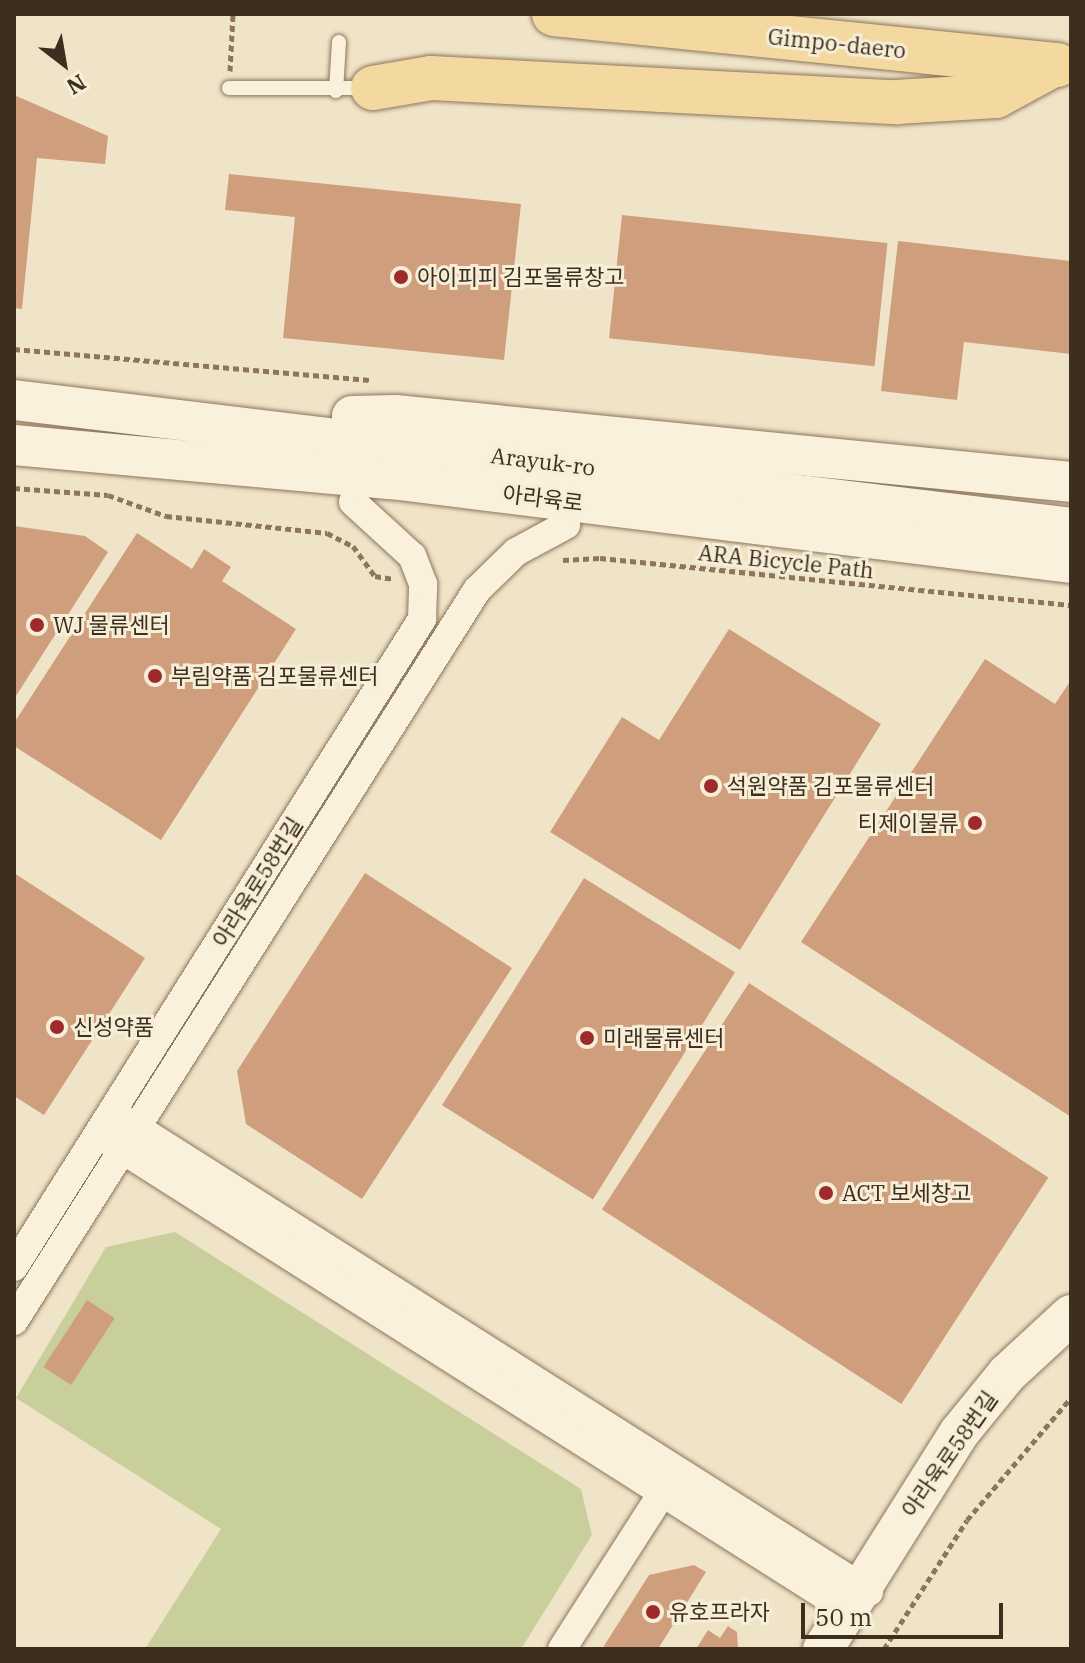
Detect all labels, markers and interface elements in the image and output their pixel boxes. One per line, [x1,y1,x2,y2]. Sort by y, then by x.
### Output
street label: Gimpo-daero [767,23,907,63]
north arrow [24,24,104,104]
text: N [62,68,92,102]
place label: 아이피피 김포물류창고 [417,264,625,290]
marker: 아이피피 김포물류창고 [392,268,410,286]
street label: Arayuk-ro [489,442,597,480]
street label: 아라육로 [501,480,585,516]
street label: ARA Bicycle Path [697,539,875,583]
place label: WJ 물류센터 [53,612,170,638]
marker: WJ 물류센터 [28,616,46,634]
place label: 부림약품 김포물류센터 [171,663,379,689]
marker: 부림약품 김포물류센터 [146,667,164,685]
place label: 석원약품 김포물류센터 [727,773,935,799]
marker: 석원약품 김포물류센터 [702,777,720,795]
place label: 티제이물류 [858,810,959,836]
street label: 아라육로58번길 [207,812,307,952]
marker: 티제이물류 [966,814,984,832]
place label: 신성약품 [73,1014,154,1040]
marker: 신성약품 [48,1018,66,1036]
place label: 미래물류센터 [603,1025,724,1051]
marker: 미래물류센터 [578,1029,596,1047]
place label: ACT 보세창고 [842,1180,971,1206]
marker: ACT 보세창고 [817,1184,835,1202]
street label: 아라육로58번길 [896,1386,1002,1522]
scale bar [805,1587,1007,1637]
place label: 유호프라자 [669,1599,770,1625]
text: 50 m [815,1601,872,1633]
marker: 유호프라자 [644,1603,662,1621]

